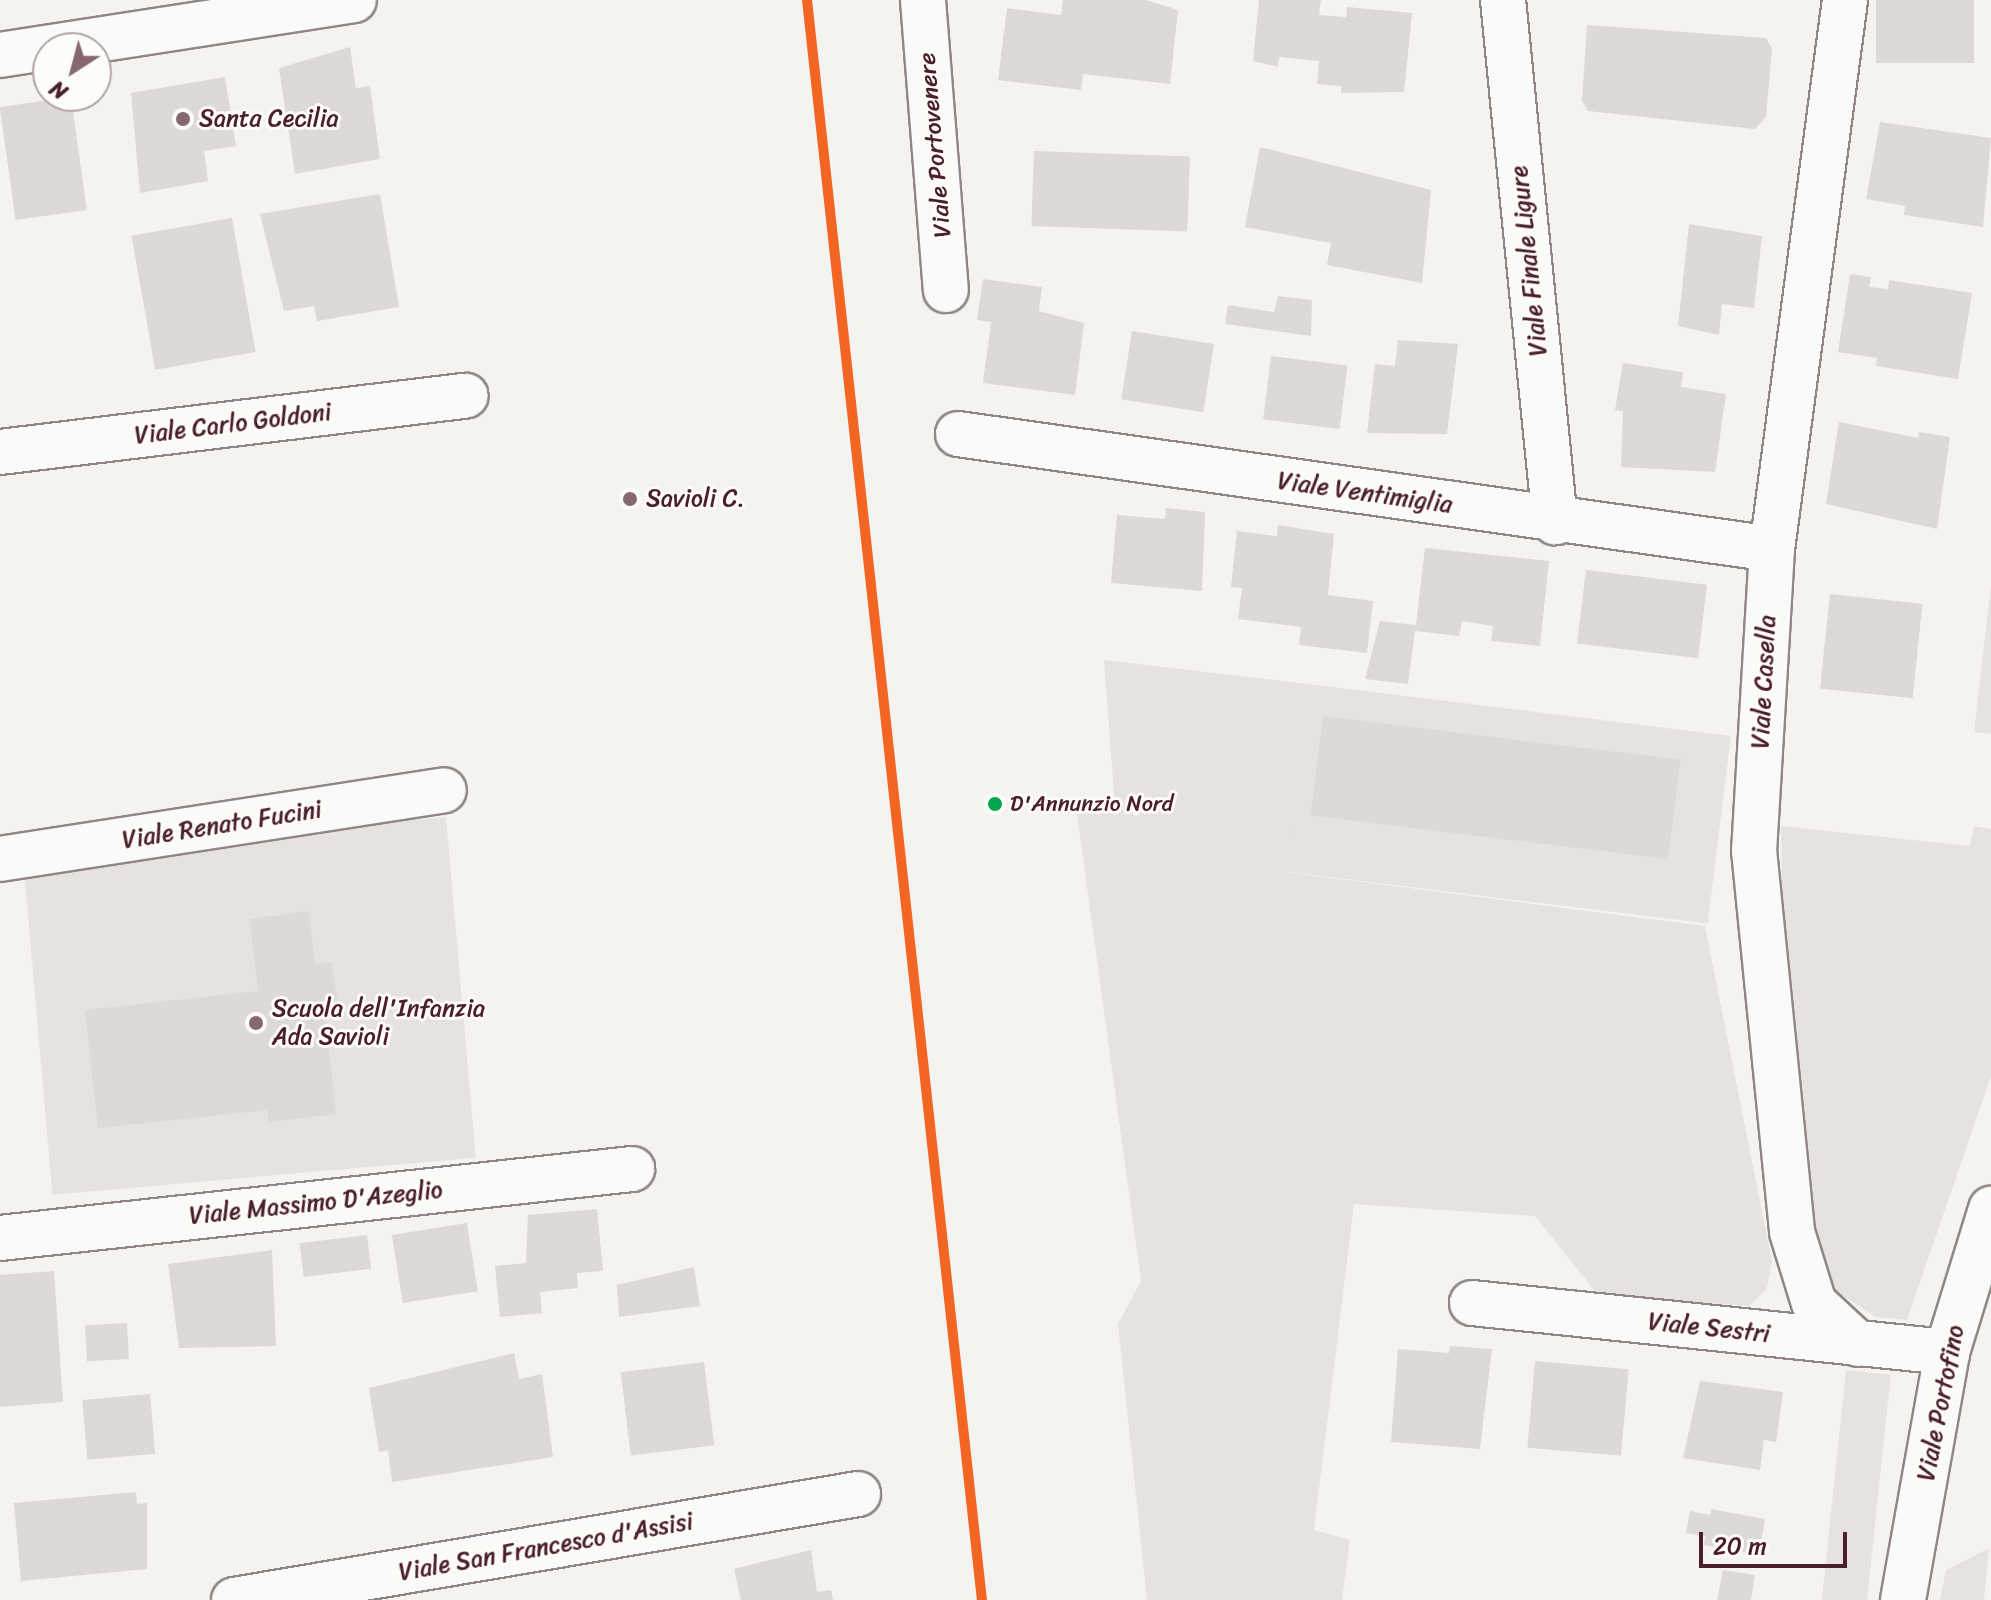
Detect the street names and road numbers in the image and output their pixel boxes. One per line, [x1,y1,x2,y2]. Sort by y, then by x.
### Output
street label: Viale Portovenere [913,51,957,239]
street label: Viale Finale Ligure [1505,165,1553,357]
street label: Viale Carlo Goldoni [133,398,333,450]
street label: Viale Ventimiglia [1276,467,1454,519]
street label: Viale Casella [1746,614,1782,750]
street label: Viale Renato Fucini [120,795,324,855]
street label: Viale Massimo D'Azeglio [188,1175,444,1231]
street label: Viale Sestri [1646,1307,1772,1349]
street label: Viale Portofino [1912,1322,1970,1484]
street label: Viale San Francesco d'Assisi [396,1507,696,1587]

